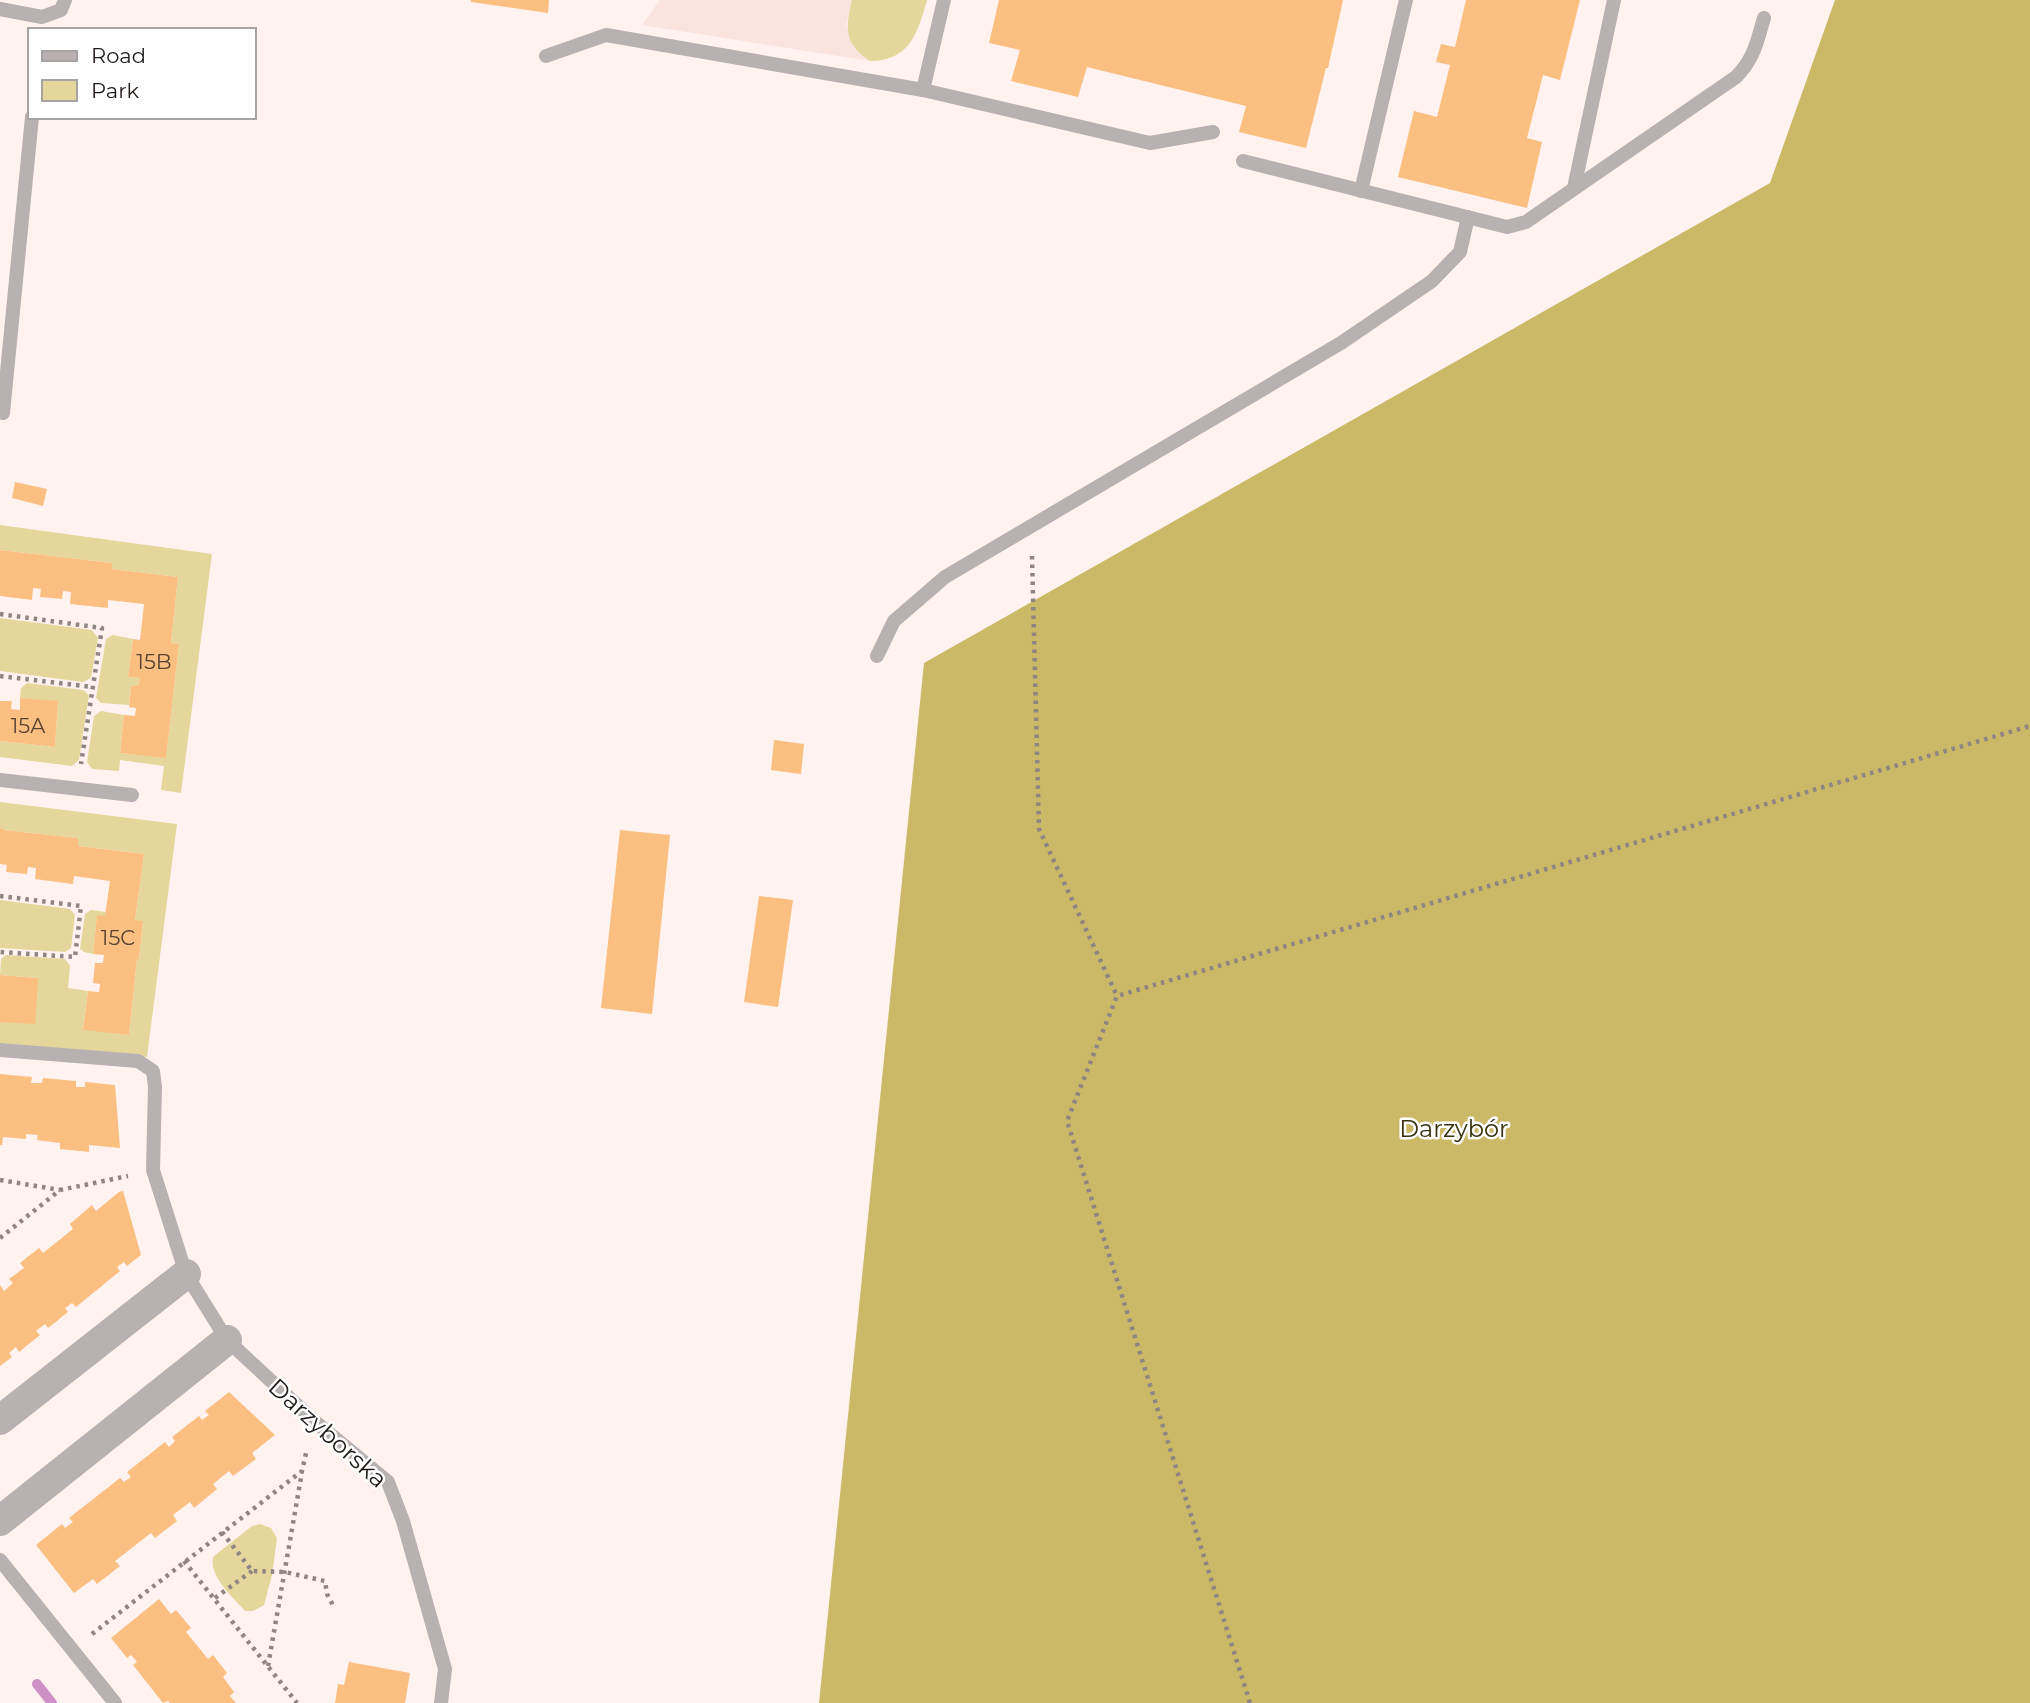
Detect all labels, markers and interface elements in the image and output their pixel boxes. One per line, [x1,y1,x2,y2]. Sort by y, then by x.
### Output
legend [28,28,256,119]
text: Road [91,43,146,68]
text: Park [91,78,139,103]
house number: 15B [136,649,172,674]
house number: 15A [11,713,46,738]
house number: 15C [101,925,135,950]
park label: Darzybór [1399,1114,1509,1143]
street label: Darzyborska [263,1372,393,1494]

